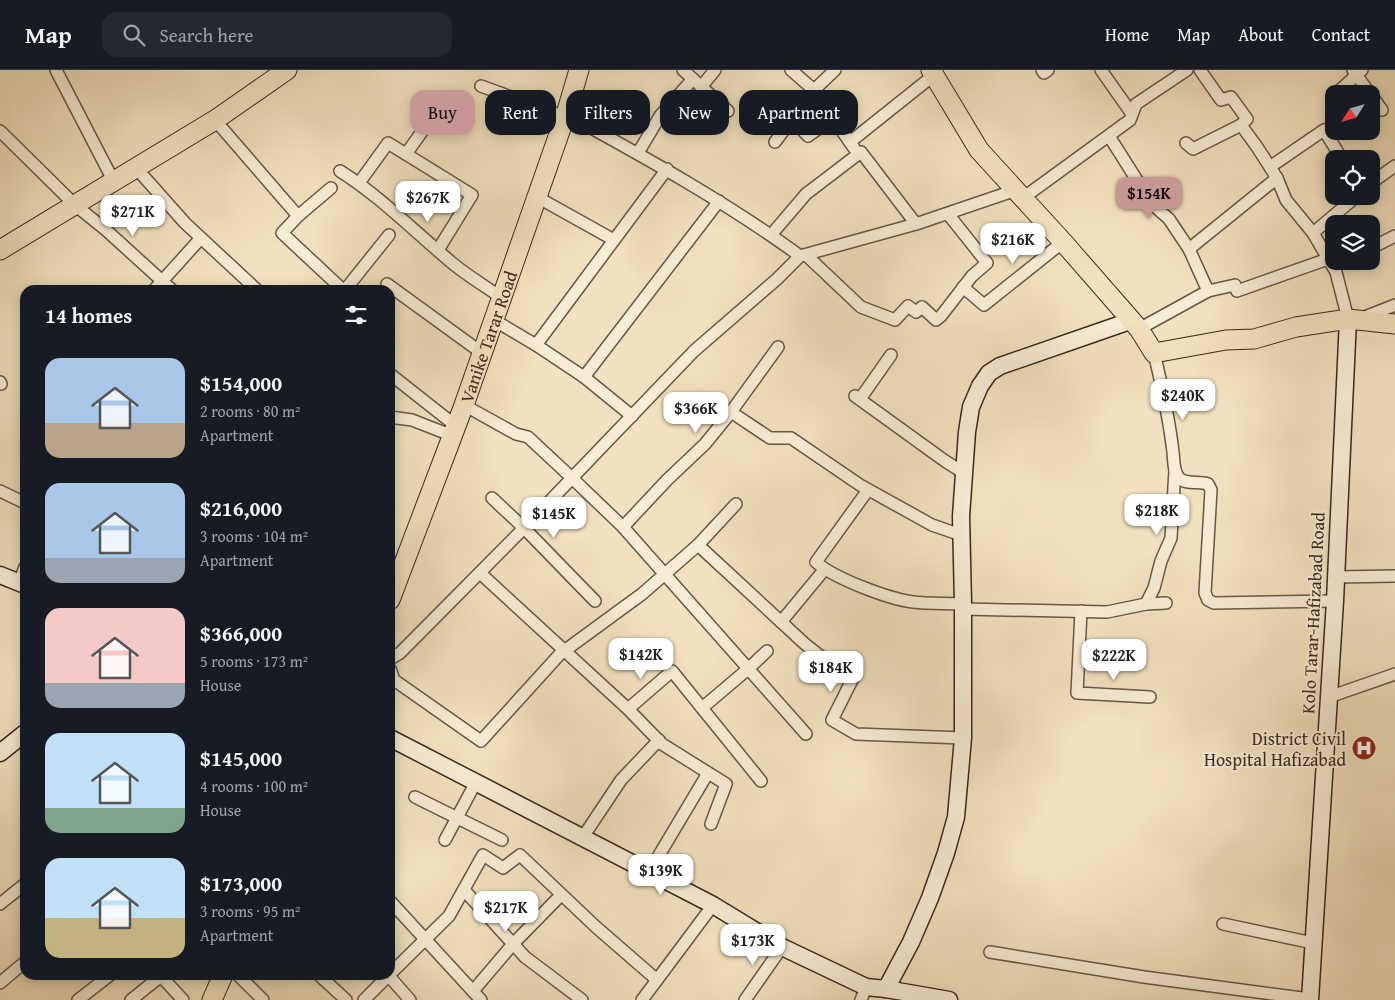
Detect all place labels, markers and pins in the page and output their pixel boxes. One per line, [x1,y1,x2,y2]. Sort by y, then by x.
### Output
pin: $154K [1114,176,1184,219]
pin: $267K [393,180,463,223]
pin: $271K [98,194,168,237]
pin: $216K [978,222,1048,265]
pin: $240K [1148,378,1218,421]
pin: $366K [661,392,731,434]
pin: $218K [1122,494,1192,536]
pin: $145K [519,496,589,539]
pin: $142K [606,638,676,680]
pin: $222K [1079,638,1149,681]
pin: $184K [796,650,866,693]
place label: District Civil Hospital Hafizabad [1204,725,1346,773]
hospital icon: District Civil Hospital Hafizabad [1351,735,1377,761]
pin: $139K [626,854,696,896]
pin: $217K [471,890,541,933]
pin: $173K [718,924,788,966]

